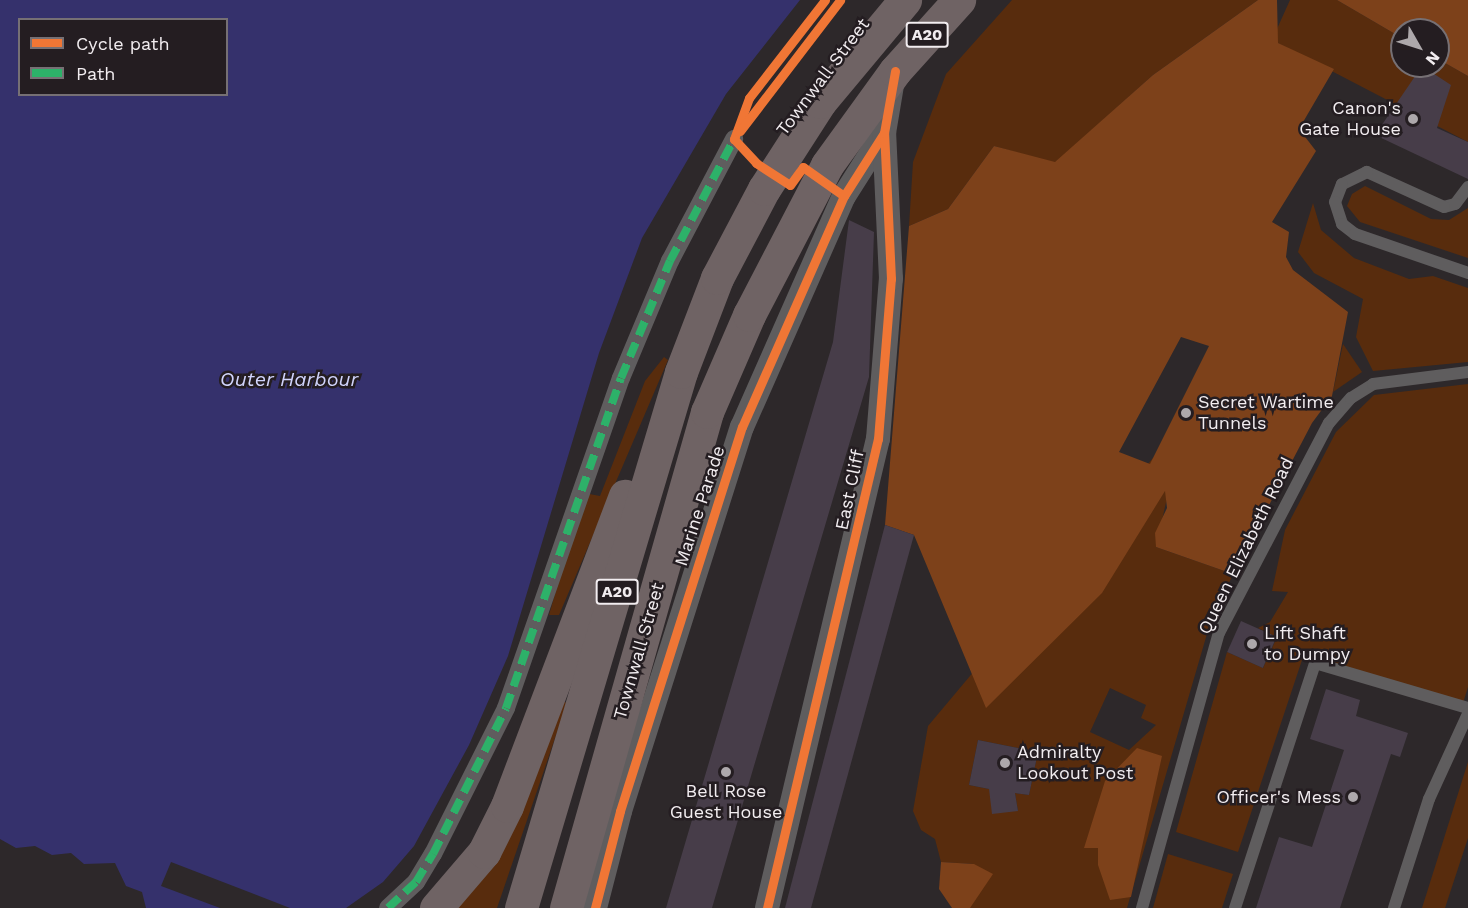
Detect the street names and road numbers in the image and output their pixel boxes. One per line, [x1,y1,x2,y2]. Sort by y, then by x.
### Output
street label: Townwall Street [772,14,874,140]
road number: A20 [904,22,950,48]
street label: Marine Parade [670,443,730,569]
street label: East Cliff [831,448,869,532]
street label: Queen Elizabeth Road [1194,454,1298,638]
road number: A20 [594,579,640,605]
street label: Townwall Street [609,580,669,722]

